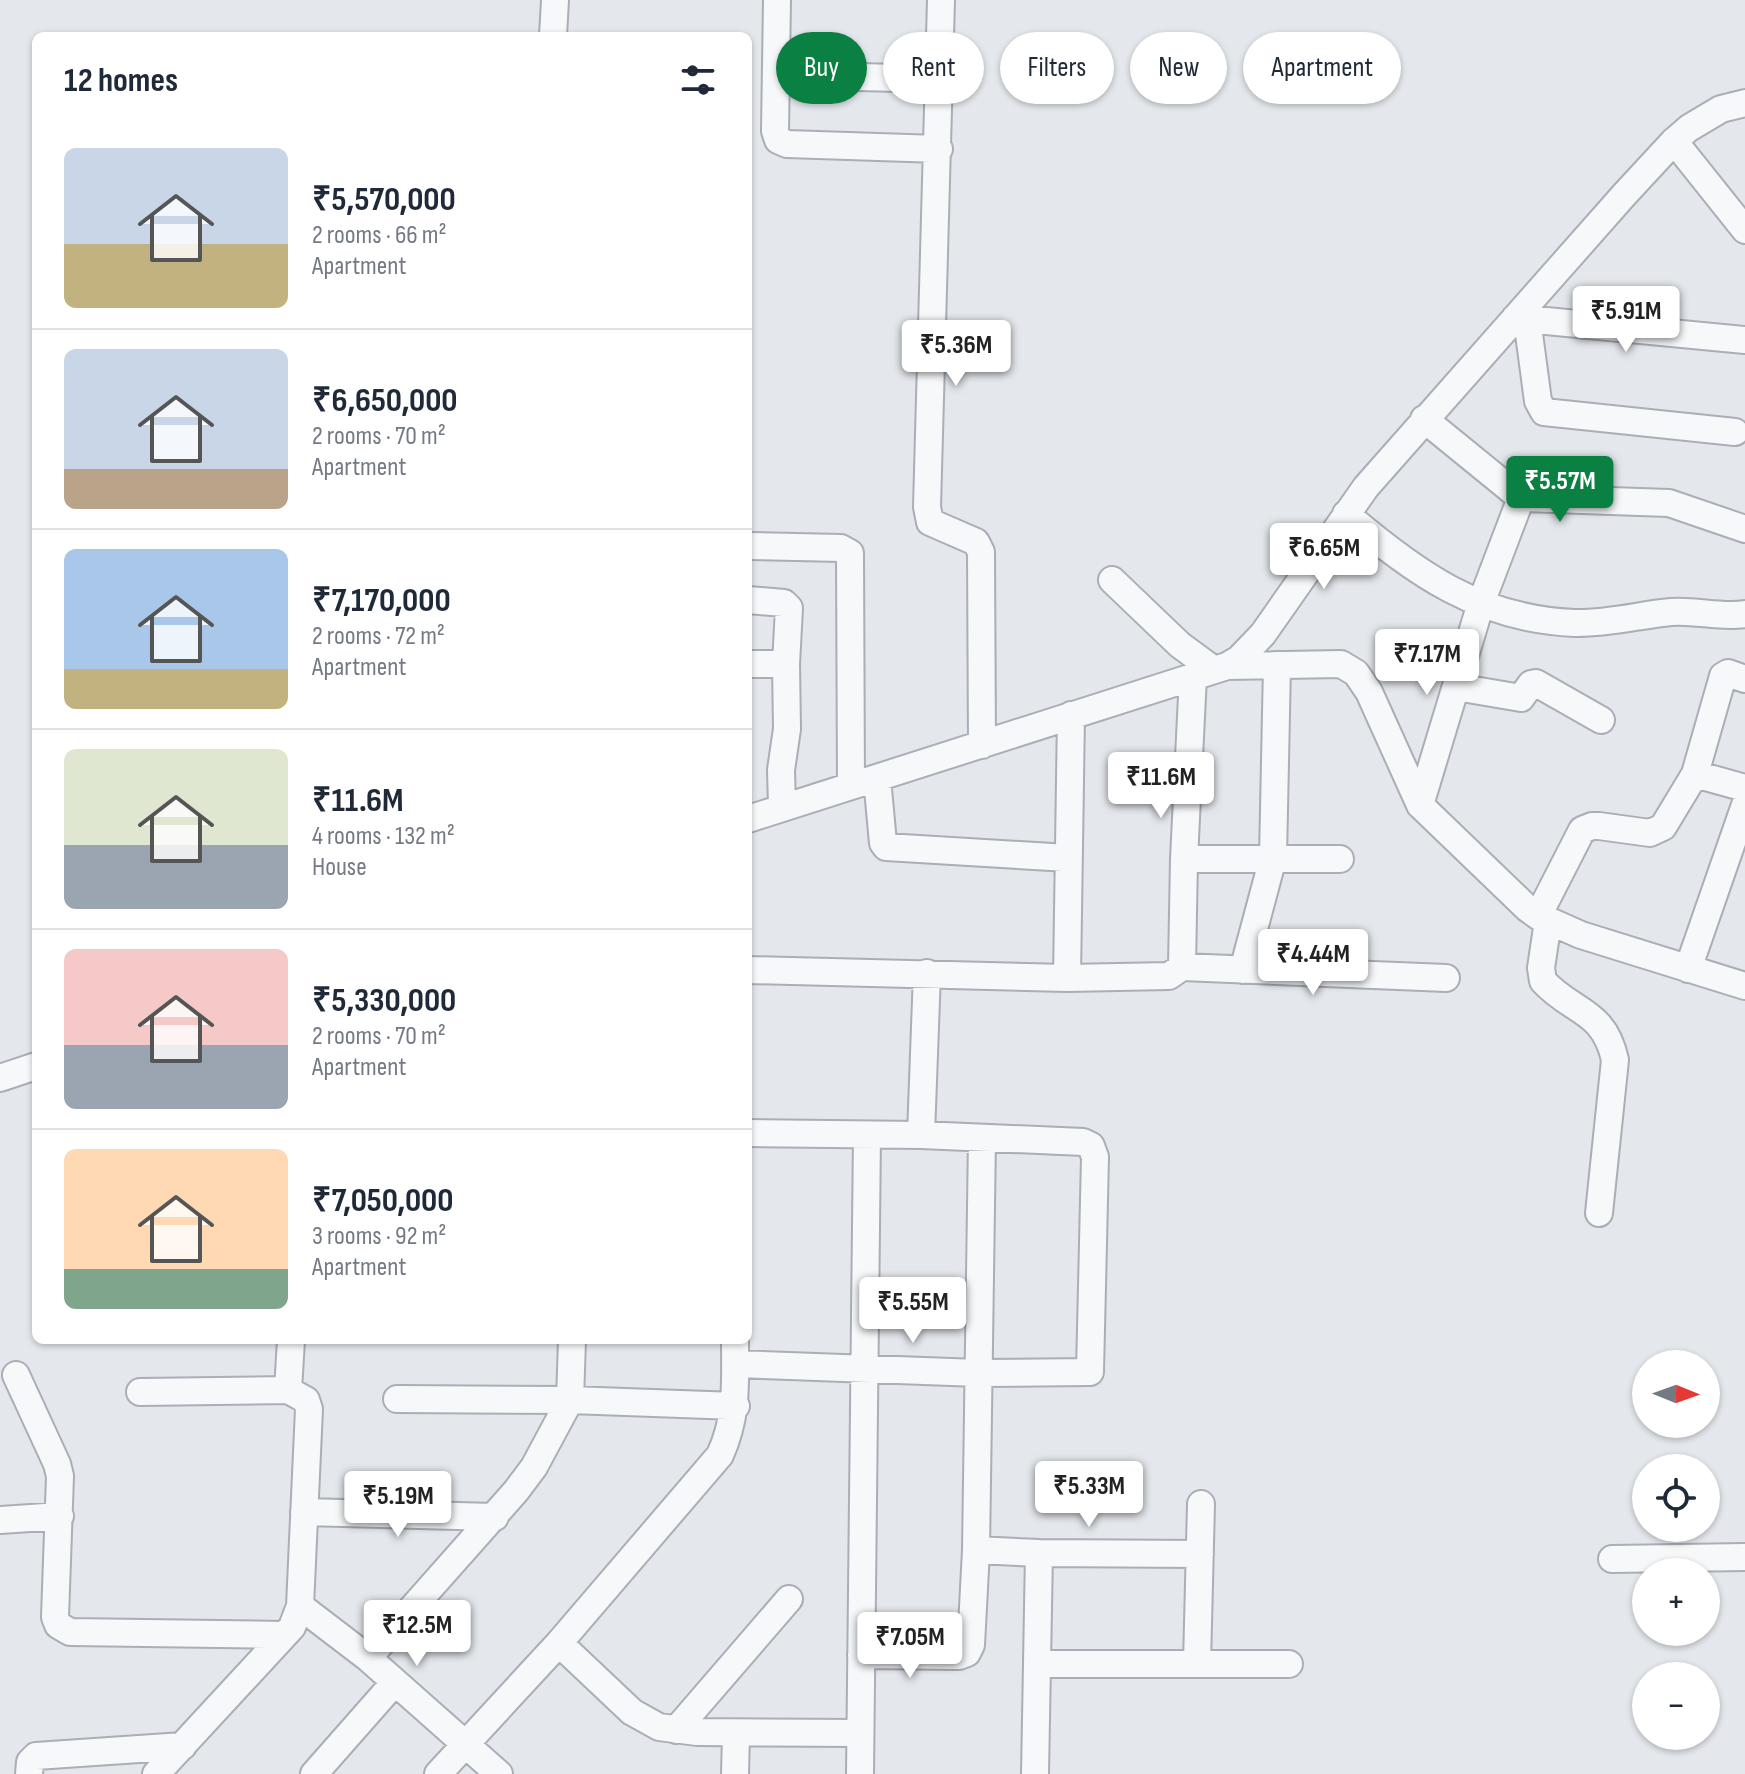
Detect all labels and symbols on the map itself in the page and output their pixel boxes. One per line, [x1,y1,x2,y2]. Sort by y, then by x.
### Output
pin: ₹5.91M [1561,286,1691,354]
pin: ₹5.36M [891,320,1021,388]
pin: ₹5.57M [1495,456,1625,524]
pin: ₹6.65M [1259,523,1389,591]
pin: ₹7.17M [1362,629,1492,697]
pin: ₹11.6M [1096,752,1226,820]
pin: ₹4.44M [1248,929,1378,997]
pin: ₹5.55M [848,1277,978,1345]
north arrow [1632,1350,1720,1438]
pin: ₹5.33M [1024,1461,1154,1529]
pin: ₹5.19M [333,1471,463,1539]
pin: ₹12.5M [352,1600,482,1668]
pin: ₹7.05M [845,1612,975,1680]

